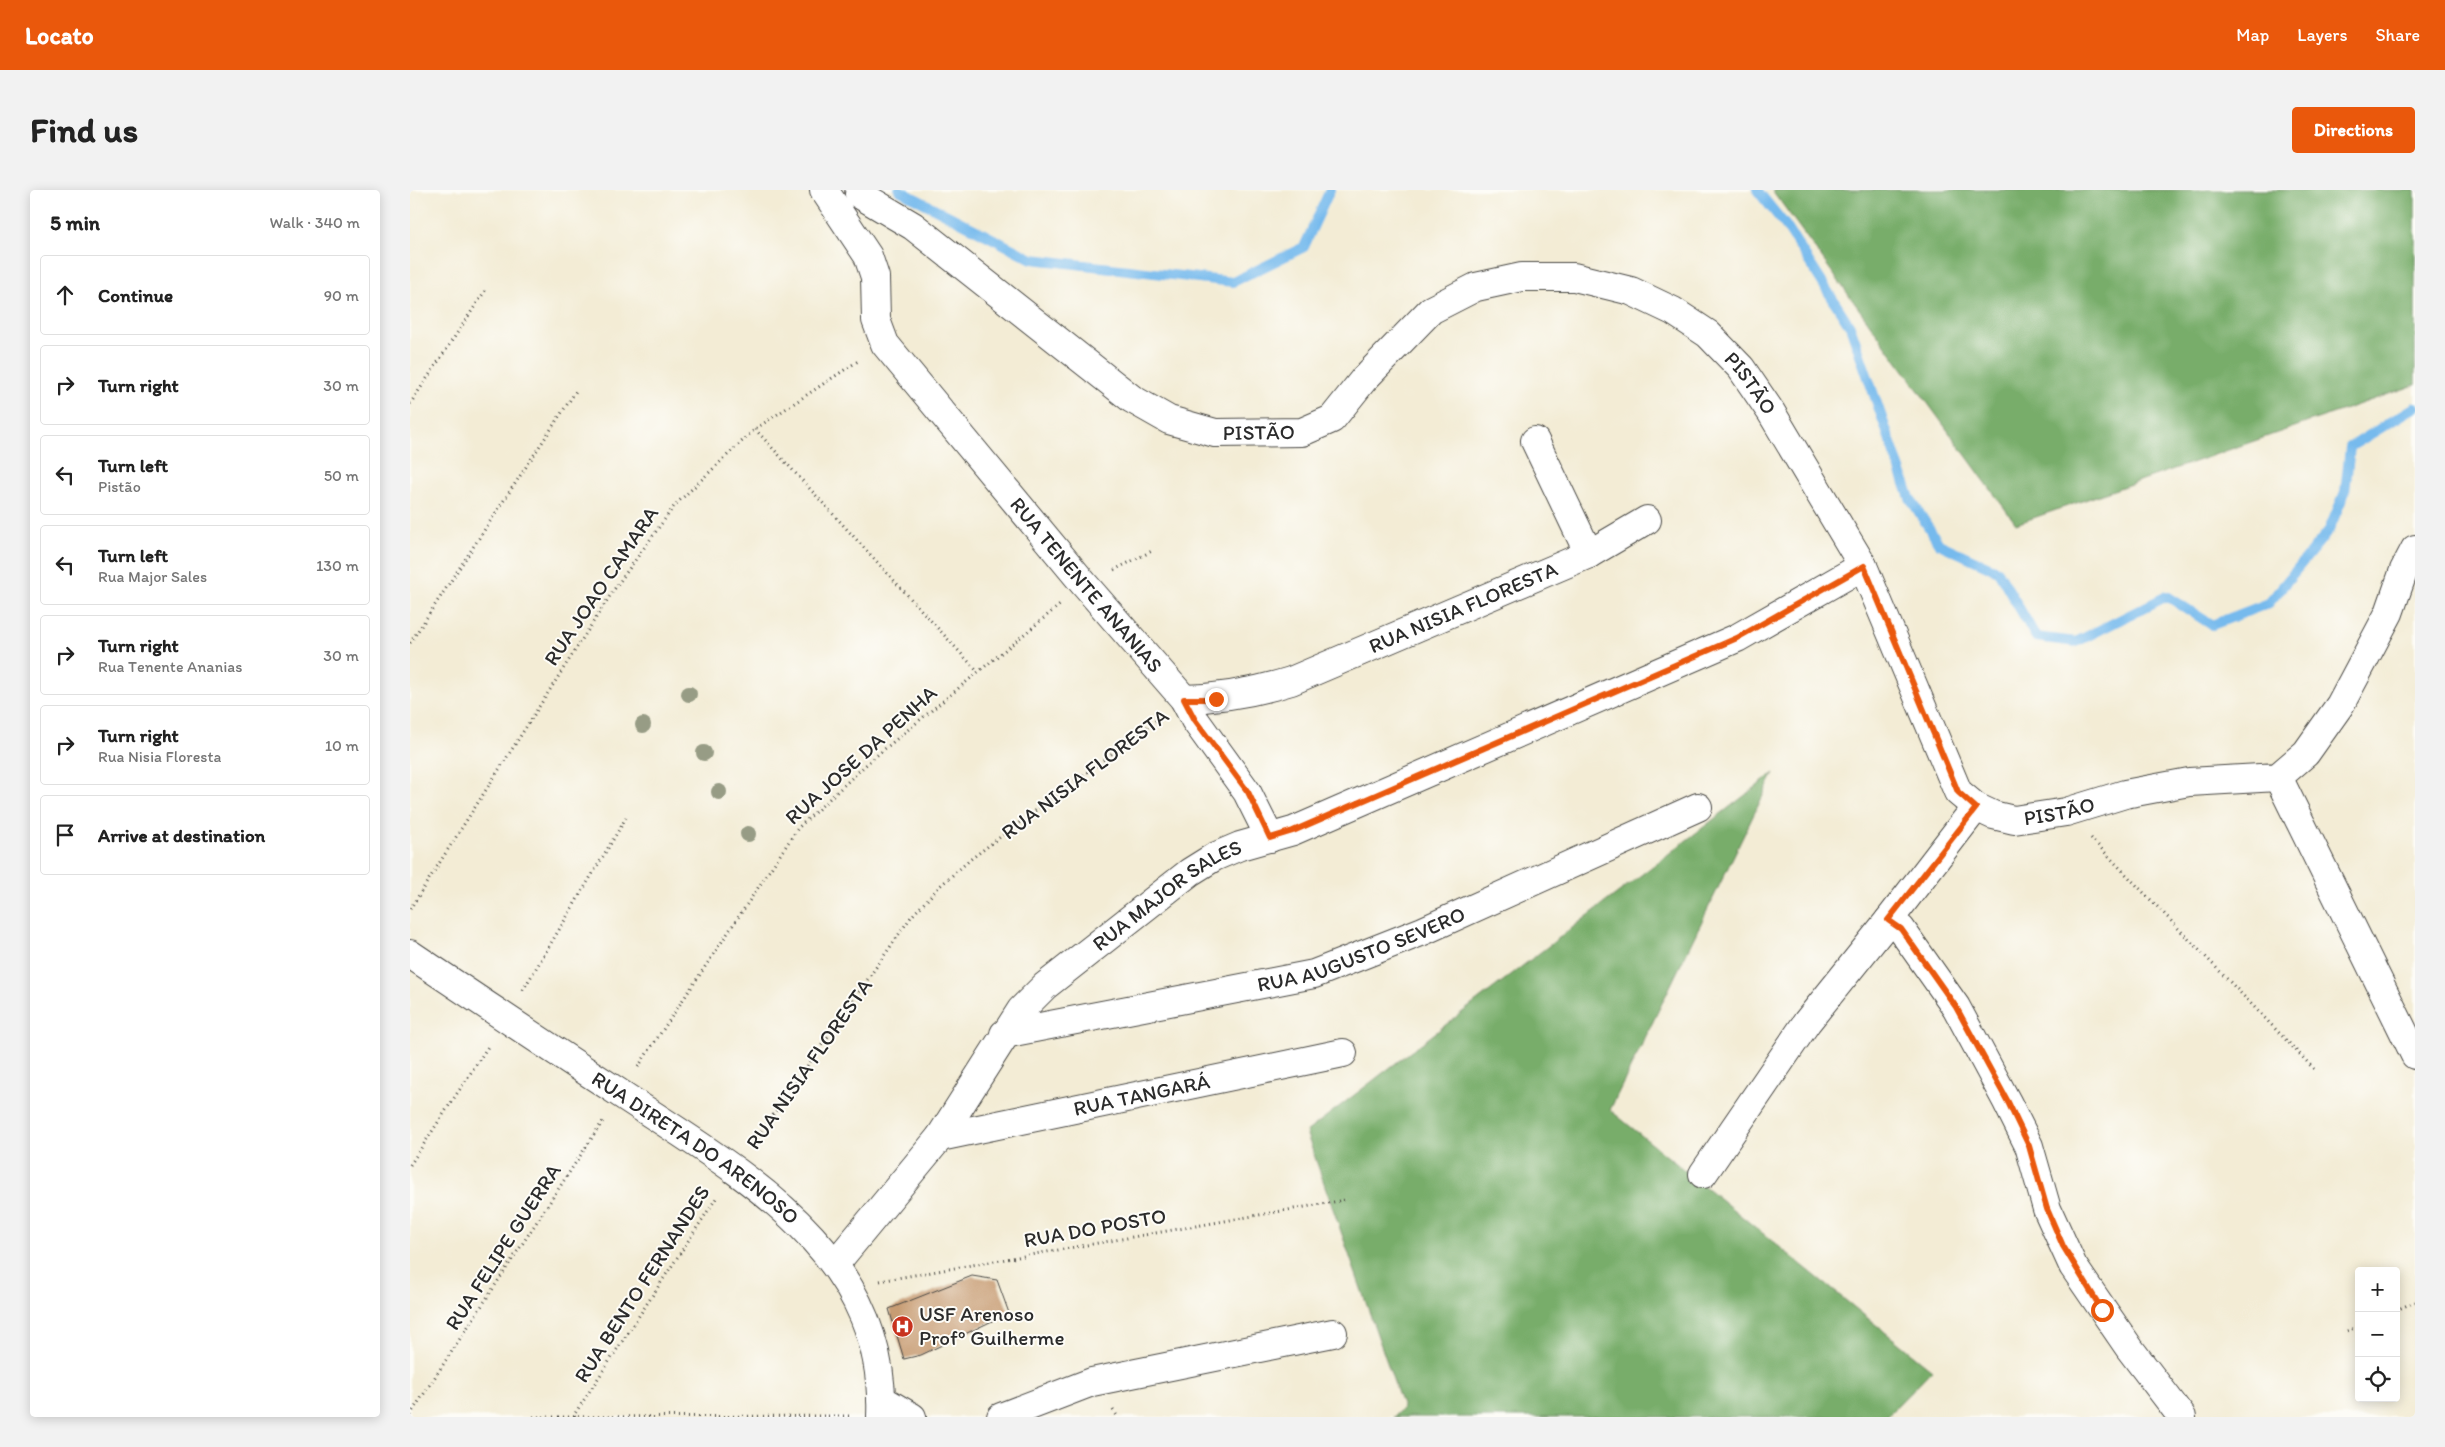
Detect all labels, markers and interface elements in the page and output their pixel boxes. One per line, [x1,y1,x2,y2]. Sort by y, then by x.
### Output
text: Locato [25,21,94,50]
text: Map [2236,24,2269,46]
text: Layers [2297,24,2347,46]
text: Share [2375,24,2420,46]
button: Directions [2292,107,2415,153]
text: Find us [30,109,138,151]
text: 5 min [50,210,100,235]
text: Walk · 340 m [270,213,360,232]
icon: ahead [51,281,79,309]
text: Continue [98,284,173,307]
text: 90 m [324,286,359,305]
street label: PISTÃO [1720,346,1782,419]
icon: right [51,371,79,399]
text: Turn right [98,374,179,397]
text: 30 m [323,376,359,395]
street label: PISTÃO [1223,419,1295,445]
text: Turn left [98,454,168,477]
icon: left [51,461,79,489]
text: 50 m [324,466,359,485]
text: Pistão [98,477,141,496]
street label: RUA TENENTE ANANIAS [1005,492,1168,677]
street label: RUA JOAO CAMARA [538,501,663,670]
text: Turn left [98,544,168,567]
icon: left [51,551,79,579]
text: 130 m [316,556,359,575]
street label: RUA NISIA FLORESTA [1365,556,1562,658]
text: Rua Major Sales [98,567,207,586]
text: Turn right [98,634,179,657]
icon: right [51,641,79,669]
text: 30 m [323,646,359,665]
text: Rua Tenente Ananias [98,657,242,676]
street label: RUA JOSE DA PENHA [780,680,942,829]
route end [1205,688,1228,711]
street label: RUA NISIA FLORESTA [996,702,1174,845]
text: Turn right [98,724,179,747]
icon: right [51,731,79,759]
text: 10 m [325,736,359,755]
text: Rua Nisia Floresta [98,747,221,766]
street label: PISTÃO [2022,791,2098,830]
icon: arrive [51,821,79,849]
text: Arrive at destination [98,824,265,847]
street label: RUA MAJOR SALES [1087,834,1245,956]
street label: RUA AUGUSTO SEVERO [1255,901,1469,997]
street label: RUA NISIA FLORESTA [740,973,877,1154]
street label: RUA DIRETA DO ARENOSO [587,1065,804,1229]
street label: RUA TANGARÁ [1071,1068,1212,1121]
street label: RUA FELIPE GUERRA [439,1158,566,1335]
street label: RUA BENTO FERNANDES [568,1180,715,1387]
street label: RUA DO POSTO [1022,1203,1168,1252]
map controls [2355,1267,2400,1402]
button: + [2355,1267,2400,1312]
route start [2091,1299,2114,1322]
place label: USF Arenoso Profº Guilherme [919,1301,1064,1350]
button: − [2355,1312,2400,1357]
hospital icon: USF Arenoso Profº Guilherme [891,1314,915,1338]
button: locate [2355,1357,2400,1402]

